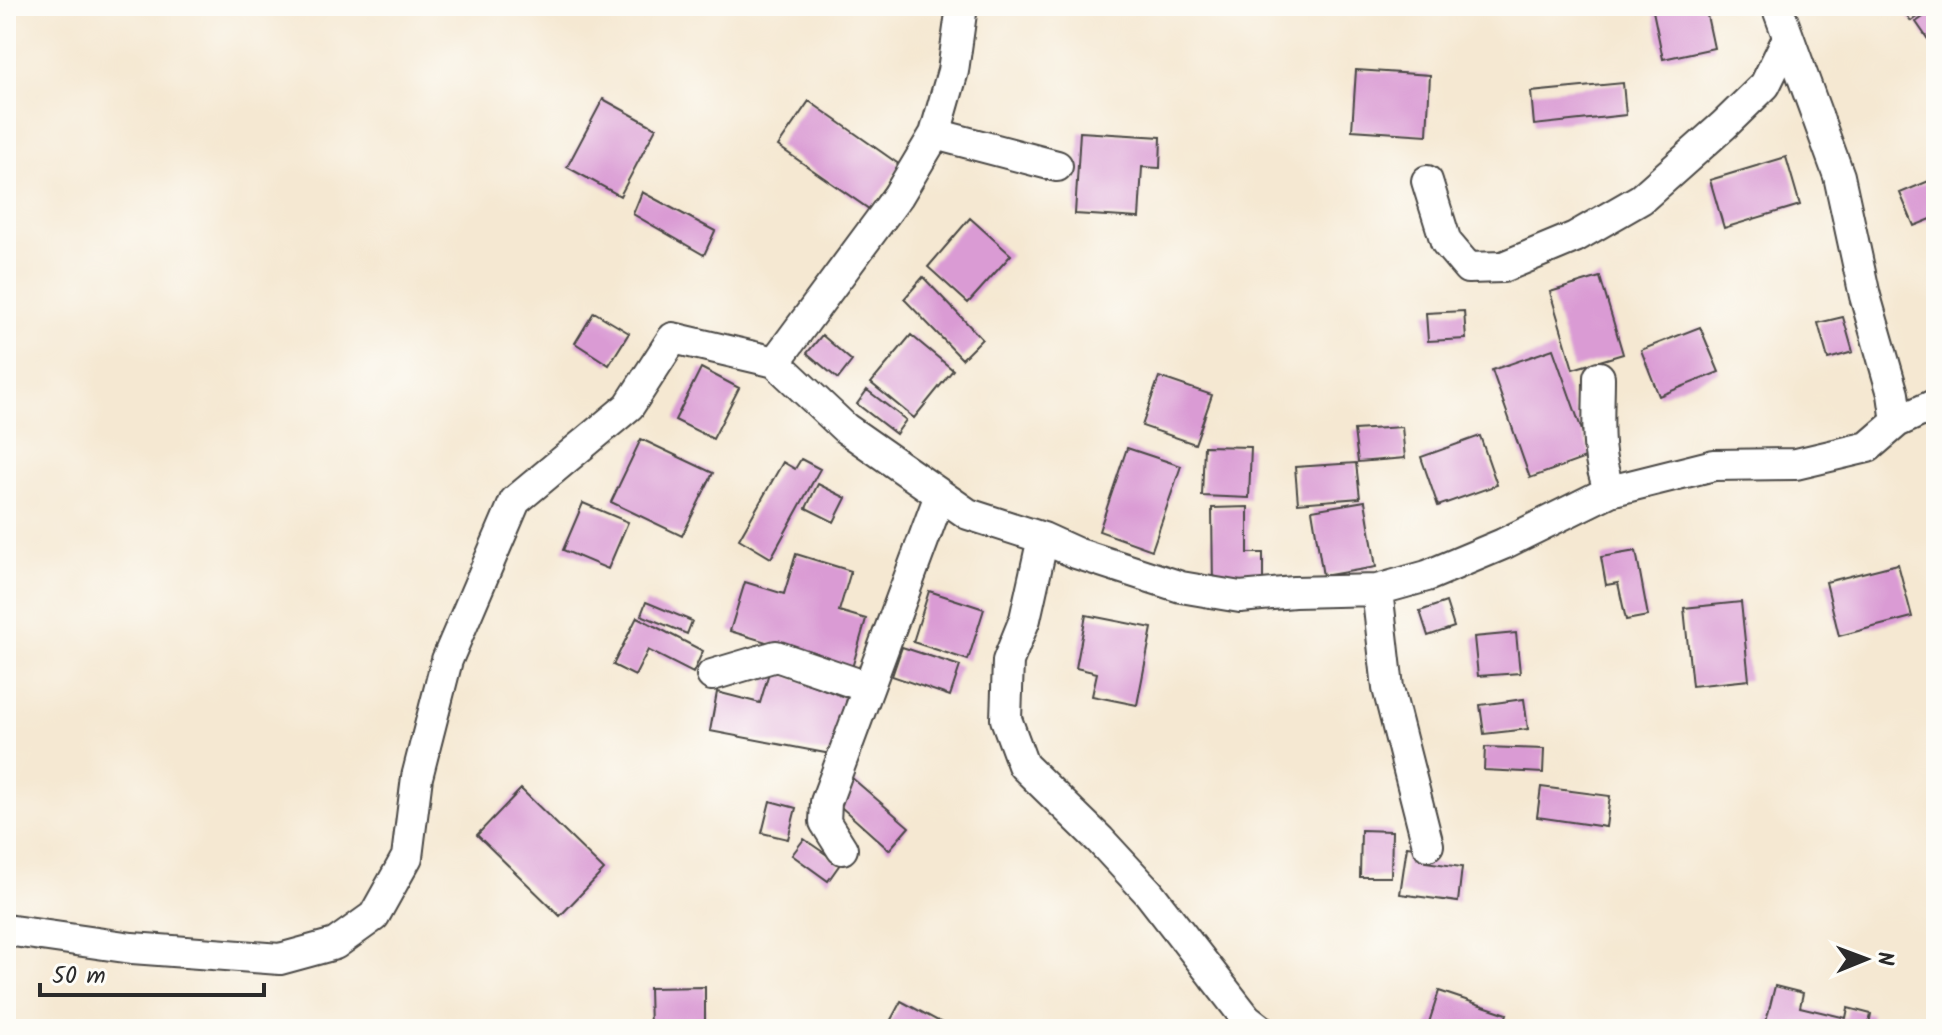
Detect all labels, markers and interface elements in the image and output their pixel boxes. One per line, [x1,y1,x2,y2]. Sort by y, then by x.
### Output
north arrow [1826,919,1906,999]
scale bar [40,947,264,997]
text: N [1866,951,1901,966]
text: 50 m [52,957,106,996]

